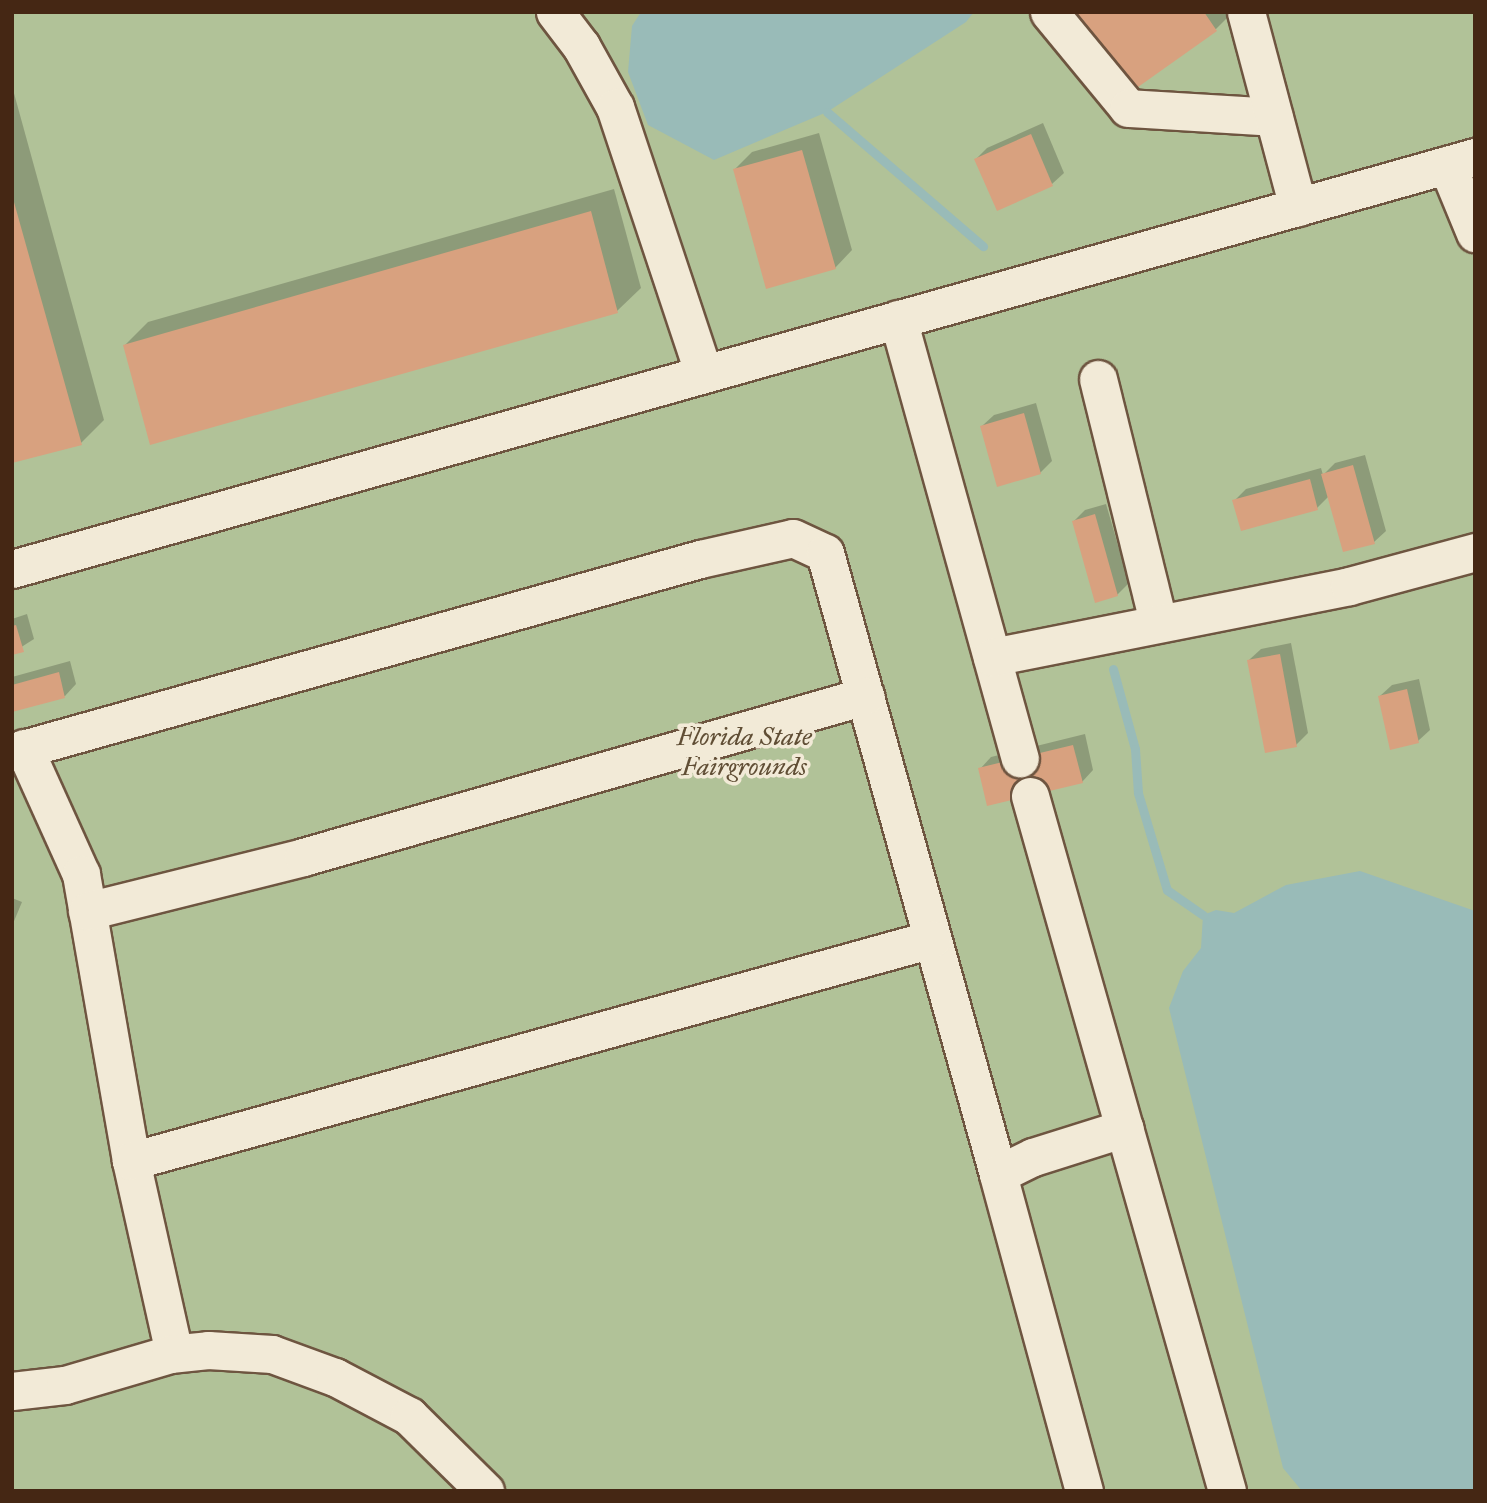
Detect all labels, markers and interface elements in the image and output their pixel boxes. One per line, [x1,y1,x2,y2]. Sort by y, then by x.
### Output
park label: Florida State Fairgrounds [676,721,812,782]

